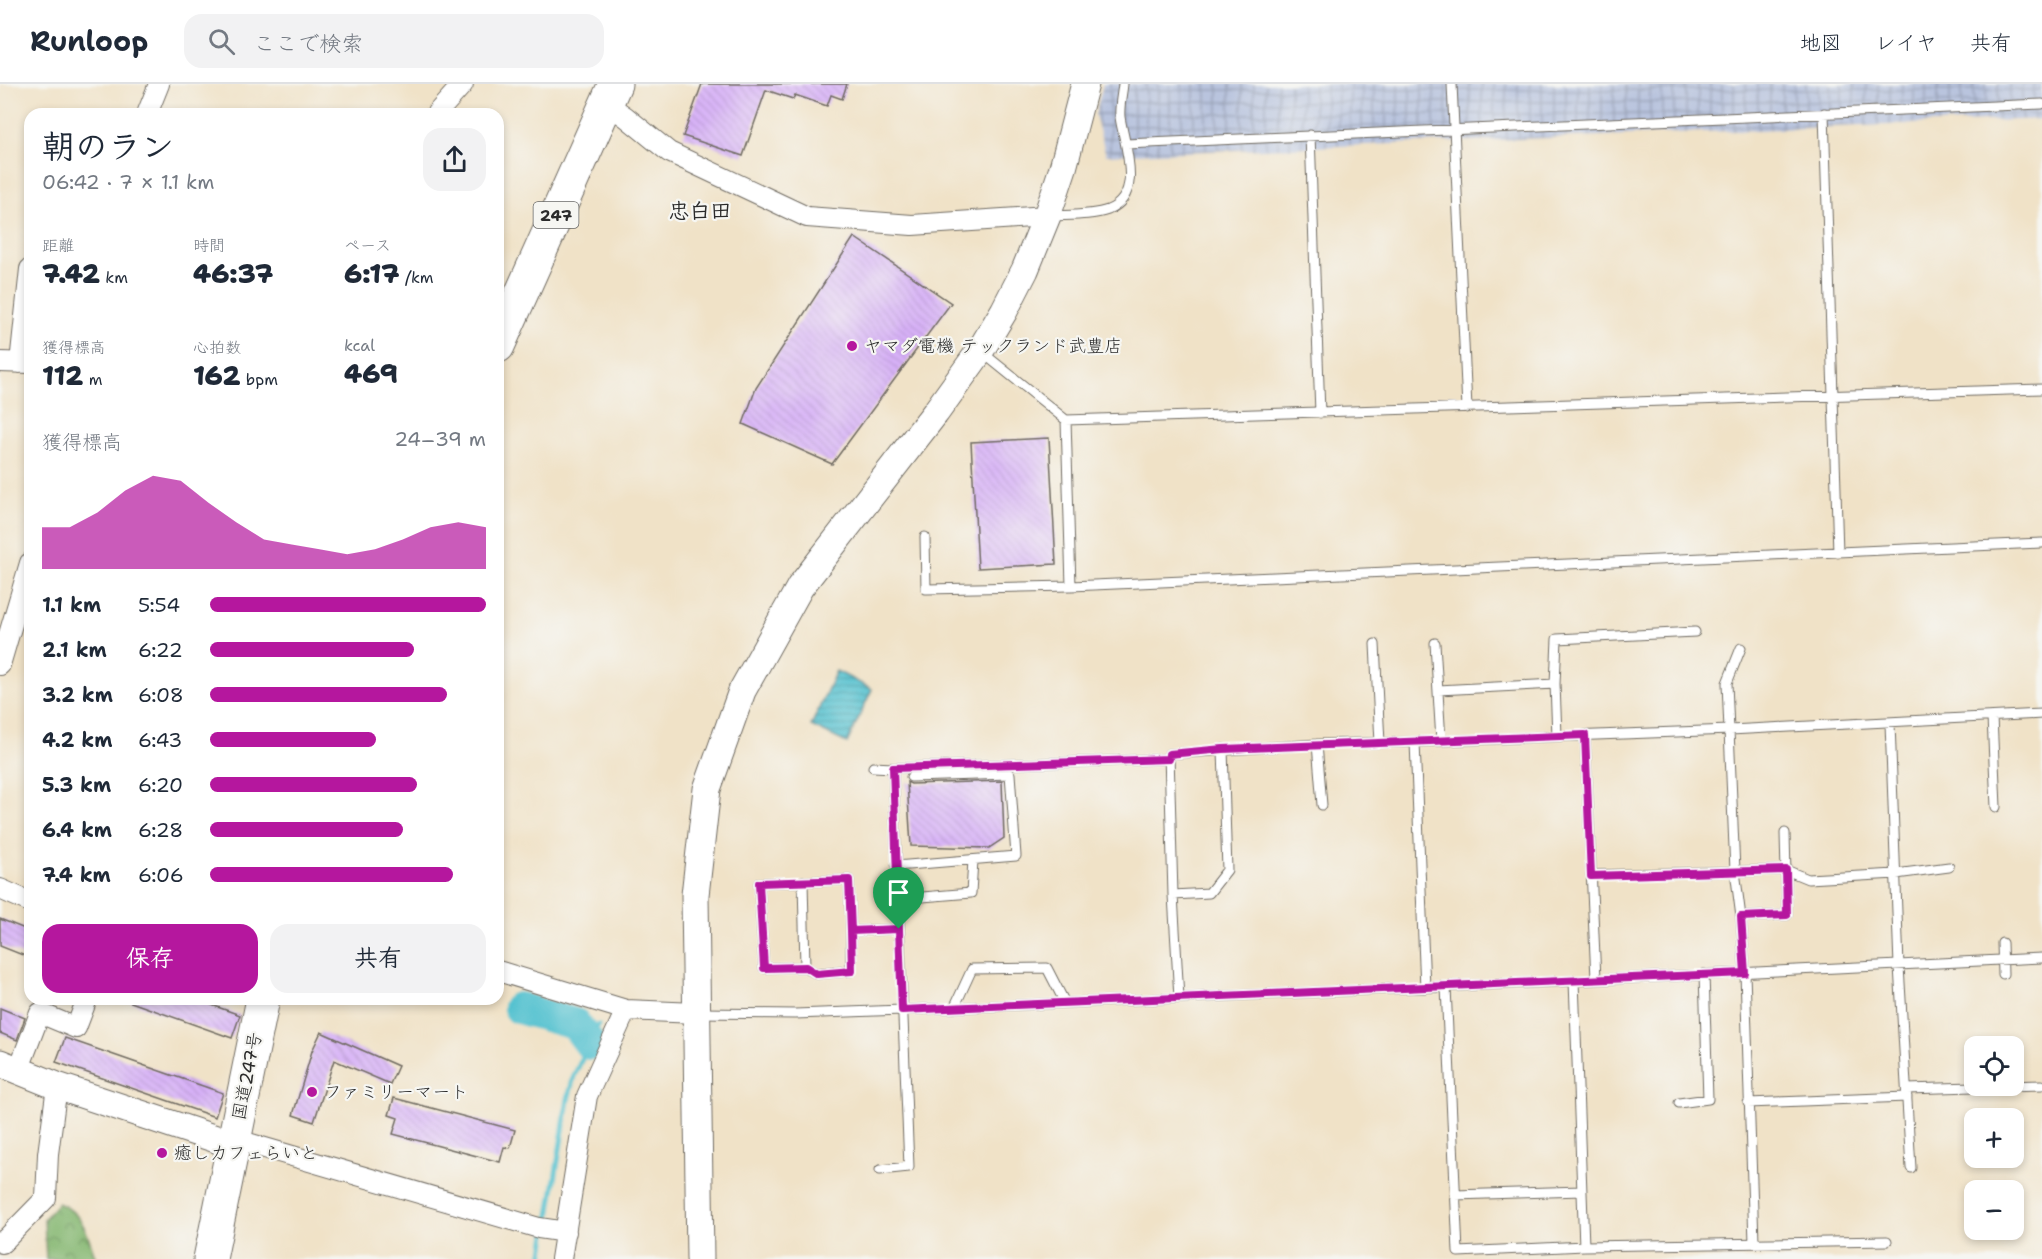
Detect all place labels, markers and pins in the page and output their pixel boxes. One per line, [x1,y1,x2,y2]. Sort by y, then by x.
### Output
place label: ヤマダ電機 テックランド武豊店 [864,334,1122,358]
marker: ヤマダ電機 テックランド武豊店 [845,339,859,353]
pin [873,867,924,929]
place label: ファミリーマート [324,1080,468,1104]
marker: ファミリーマート [305,1085,319,1099]
place label: 癒しカフェらいと [174,1141,318,1165]
marker: 癒しカフェらいと [155,1146,169,1160]

